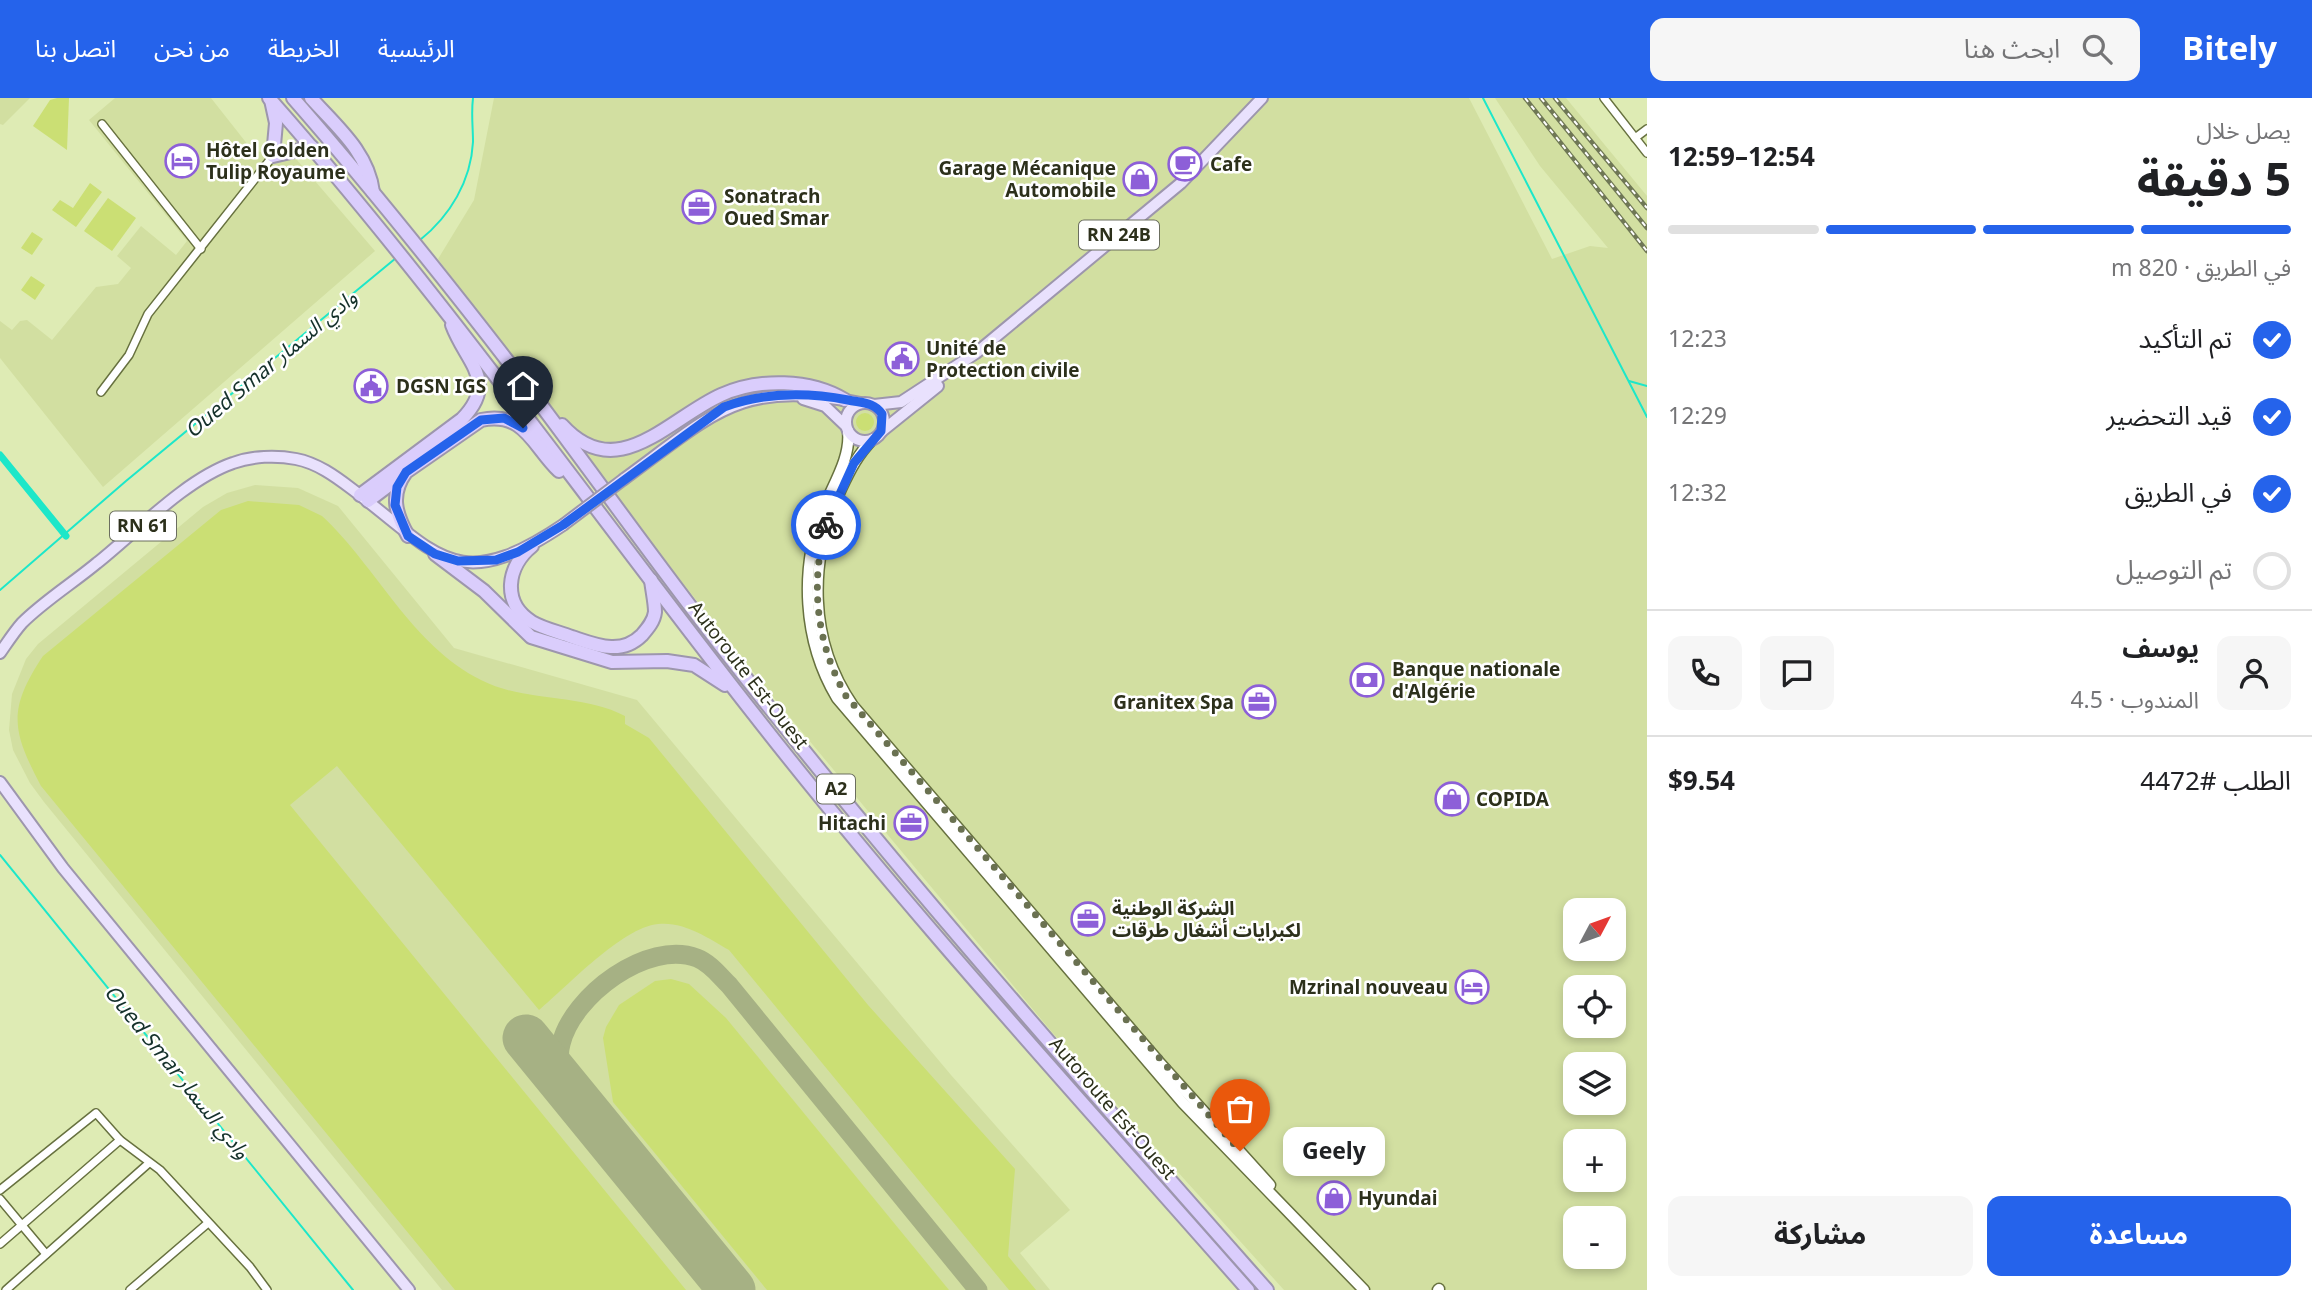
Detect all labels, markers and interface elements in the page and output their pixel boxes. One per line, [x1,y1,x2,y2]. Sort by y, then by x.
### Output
text: Bitely [2182,15,2277,84]
search box [1650,18,2140,81]
text: ابحث هنا [1964,22,2060,77]
text: اتصل بنا [35,24,116,75]
text: من نحن [154,24,230,75]
text: الخريطة [268,24,340,75]
text: الرئيسية [378,24,455,75]
icon: search [2078,30,2116,68]
text: يصل خلال [2196,107,2291,156]
text: 12:54–12:59 [1668,130,1815,185]
place label: Hôtel Golden Tulip Royaume [206,131,346,193]
text: 5 دقيقة [2137,133,2291,230]
hotel icon: Hôtel Golden Tulip Royaume [163,142,201,180]
cafe icon: Cafe [1166,145,1204,183]
place label: Cafe [1210,145,1252,185]
place label: Garage Mécanique Automobile [938,149,1116,211]
shop icon: Garage Mécanique Automobile [1121,160,1159,198]
place label: Sonatrach Oued Smar [724,177,829,239]
office icon: Sonatrach Oued Smar [680,188,718,226]
road number: RN 24B [1079,220,1159,250]
text: في الطريق · 820 m [2111,244,2291,293]
water label: Oued Smar وادي السمار [174,277,368,451]
text: تم التأكيد [2138,312,2232,367]
text: 12:23 [1668,315,1727,364]
icon: check [2253,321,2291,359]
place label: Unité de Protection civile [926,329,1080,391]
public building icon: Unité de Protection civile [883,340,921,378]
pin [493,356,553,428]
public building icon: DGSN IGS [352,367,390,405]
place label: DGSN IGS [396,367,486,407]
icon: home [504,367,542,405]
text: قيد التحضير [2106,389,2232,444]
text: 12:29 [1668,392,1727,441]
icon: check [2253,398,2291,436]
text: في الطريق [2125,466,2232,521]
text: 12:32 [1668,469,1727,518]
icon: check [2253,475,2291,513]
courier [791,490,861,560]
icon: bike [807,506,845,544]
road number: RN 61 [110,512,176,540]
text: تم التوصيل [2116,543,2232,598]
street label: Autoroute Est-Ouest [677,592,820,759]
text: يوسف [2122,621,2199,676]
button: phone [1668,636,1742,710]
button: chat [1760,636,1834,710]
button: person [2217,636,2291,710]
place label: Banque nationale d'Algérie [1392,650,1560,712]
bank icon: Banque nationale d'Algérie [1348,661,1386,699]
text: المندوب · 4.5 [2070,676,2199,725]
place label: Granitex Spa [1113,683,1234,723]
office icon: Granitex Spa [1240,683,1278,721]
text: $9.54 [1668,754,1735,809]
text: الطلب #4472 [2140,754,2291,809]
road number: A2 [817,774,855,804]
shop icon: COPIDA [1433,780,1471,818]
place label: COPIDA [1476,780,1550,820]
place label: Hitachi [818,804,886,844]
office icon: Hitachi [892,804,930,842]
place label: الشركة الوطنية لكبرايات أشغال طرقات [1112,889,1301,951]
north arrow [1563,898,1626,961]
map controls [1563,898,1626,1269]
office icon: الشركة الوطنية لكبرايات أشغال طرقات [1069,900,1107,938]
place label: Mzrinal nouveau [1289,968,1448,1008]
hotel icon: Mzrinal nouveau [1453,968,1491,1006]
water label: Oued Smar وادي السمار [92,974,262,1170]
button: locate [1563,975,1626,1038]
street label: Autoroute Est-Ouest [1038,1027,1187,1190]
button: layers [1563,1052,1626,1115]
pin [1210,1079,1270,1151]
icon: bag [1221,1090,1259,1128]
callout: Geely [1282,1126,1384,1176]
text: Geely [1302,1127,1366,1176]
button: + [1563,1129,1626,1192]
shop icon: Hyundai [1315,1179,1353,1217]
place label: Hyundai [1358,1179,1438,1219]
button: مشاركة [1668,1196,1973,1276]
button: مساعدة [1987,1196,2291,1276]
button: − [1563,1206,1626,1269]

